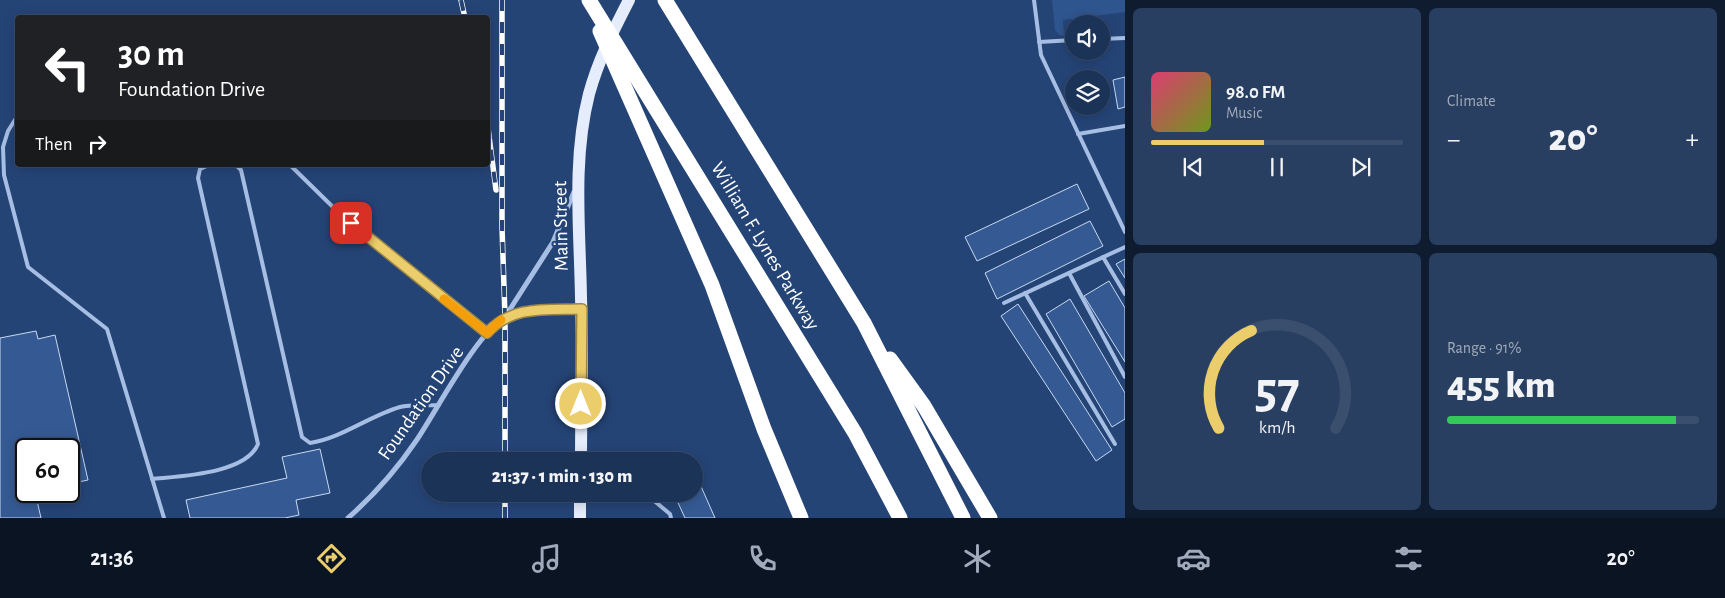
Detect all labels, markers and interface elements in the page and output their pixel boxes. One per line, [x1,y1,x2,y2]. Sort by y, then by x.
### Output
map controls [1065,15,1110,115]
button: sound [1065,15,1110,60]
icon: left [35,35,100,100]
text: 30 m [118,37,185,72]
button: layers [1065,70,1110,115]
text: Foundation Drive [118,78,265,100]
text: 98.0 FM [1226,83,1285,102]
text: Climate [1447,93,1496,109]
text: Music [1226,105,1262,121]
text: 20° [1549,120,1597,158]
text: − [1447,126,1460,154]
text: + [1686,126,1699,154]
icon: right [83,130,111,158]
text: Then [35,135,73,154]
icon: previous [1179,153,1207,181]
icon: pause [1263,153,1291,181]
icon: next [1347,153,1375,181]
street label: William F. Lynes Parkway [707,159,823,334]
street label: Main Street [550,180,572,271]
pin [330,202,372,244]
icon: arrive [337,209,365,237]
text: Range · 91% [1447,340,1521,356]
street label: Foundation Drive [374,342,468,464]
text: 57 [1255,365,1299,417]
text: 455 km [1447,367,1556,405]
position arrow [554,377,606,429]
text: km/h [1259,419,1295,437]
speed limit sign: 60 [15,438,80,503]
text: 21:37 · 1 min · 130 m [492,467,632,486]
icon: directions [314,541,349,576]
icon: music [529,541,564,576]
icon: phone [745,541,780,576]
icon: climate [960,541,995,576]
icon: car [1176,541,1211,576]
icon: filters [1391,541,1426,576]
text: 21:36 [90,547,134,569]
text: 20° [1606,547,1635,569]

